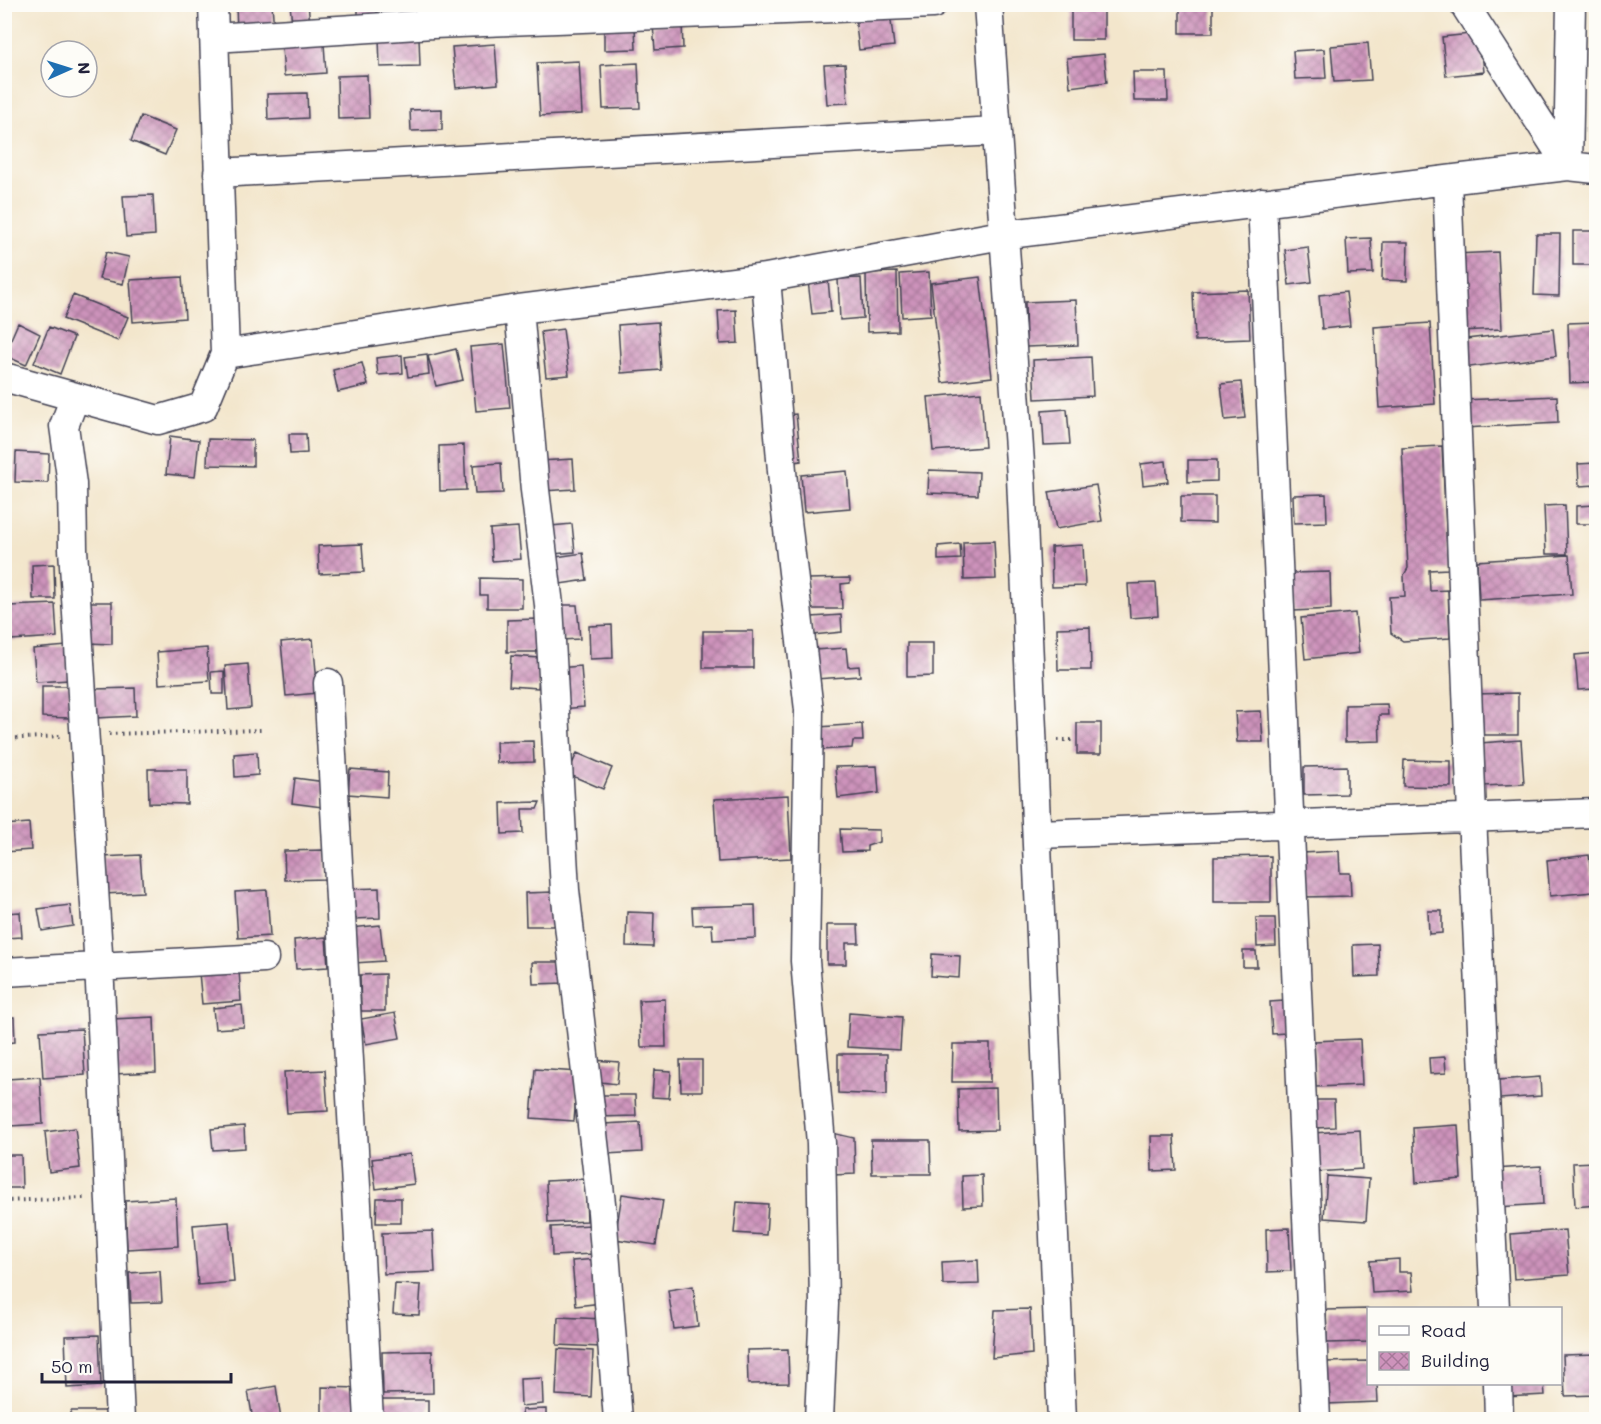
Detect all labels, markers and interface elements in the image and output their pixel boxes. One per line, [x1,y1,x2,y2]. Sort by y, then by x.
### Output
north arrow [39,39,99,99]
text: N [74,62,95,75]
legend [1367,1307,1562,1385]
text: Road [1421,1318,1466,1342]
scale bar [42,1346,231,1384]
text: Building [1421,1348,1489,1372]
text: 50 m [51,1354,93,1378]

